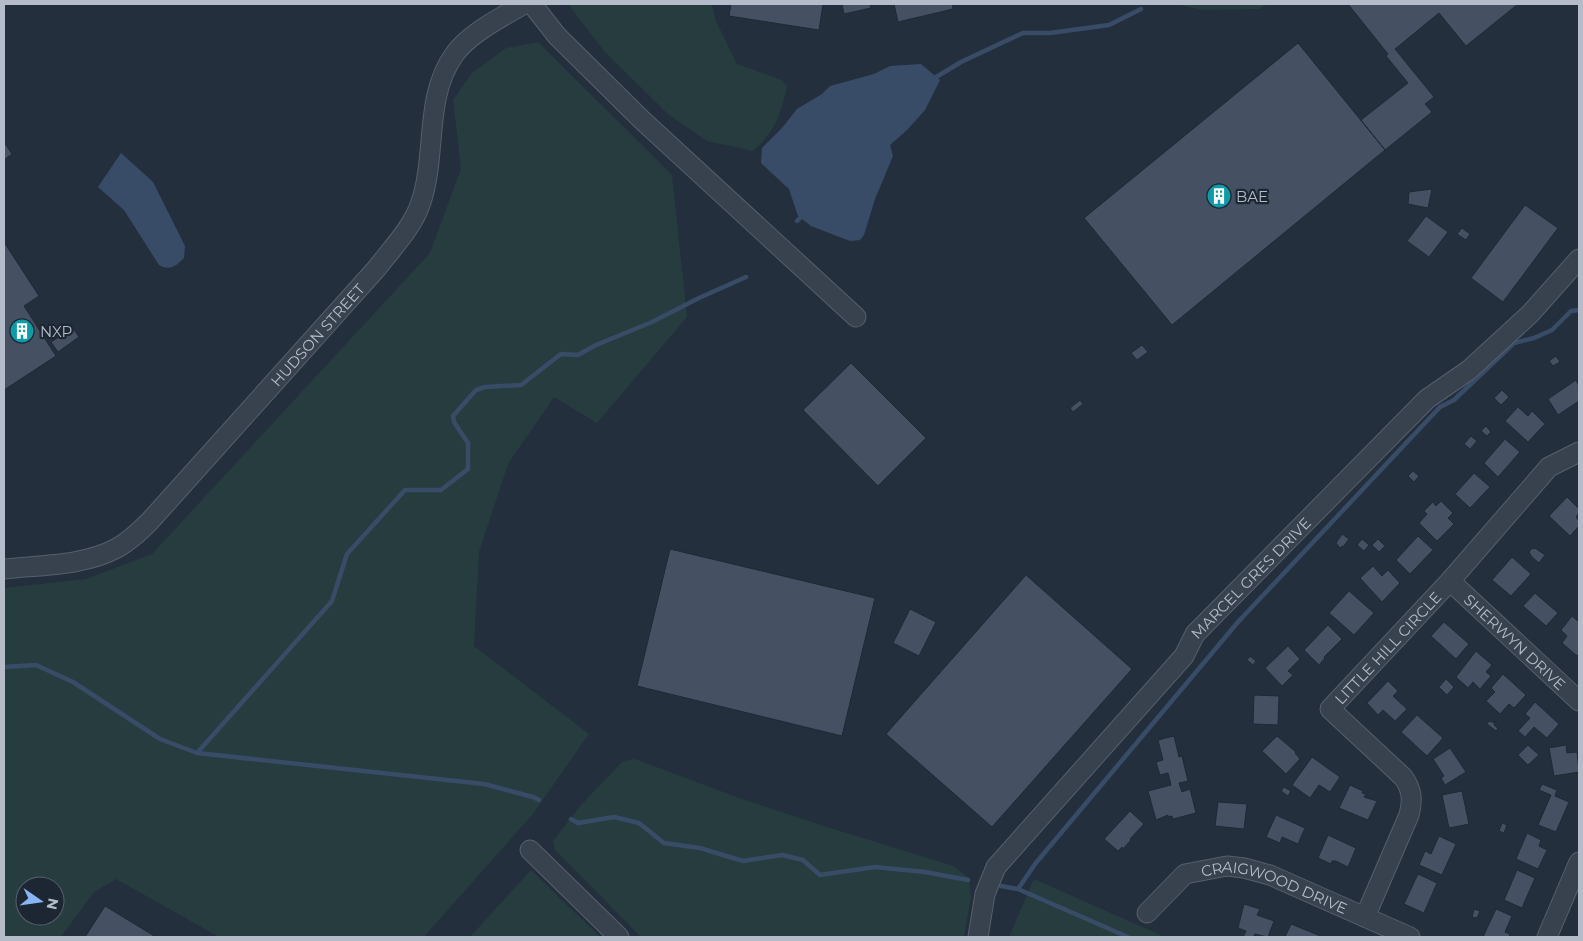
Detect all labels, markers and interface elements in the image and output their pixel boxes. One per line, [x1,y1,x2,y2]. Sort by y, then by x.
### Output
building icon: BAE [1206,183,1232,209]
place label: BAE [1236,187,1268,206]
street label: HUDSON STREET [266,279,369,390]
building icon: NXP [9,318,35,344]
place label: NXP [40,322,72,341]
street label: MARCEL GRES DRIVE [1187,513,1315,642]
street label: LITTLE HILL CIRCLE [1330,587,1445,708]
street label: SHERWYN DRIVE [1460,590,1570,694]
street label: CRAIGWOOD DRIVE [1199,856,1350,918]
north arrow [15,876,65,926]
text: N [43,896,63,911]

